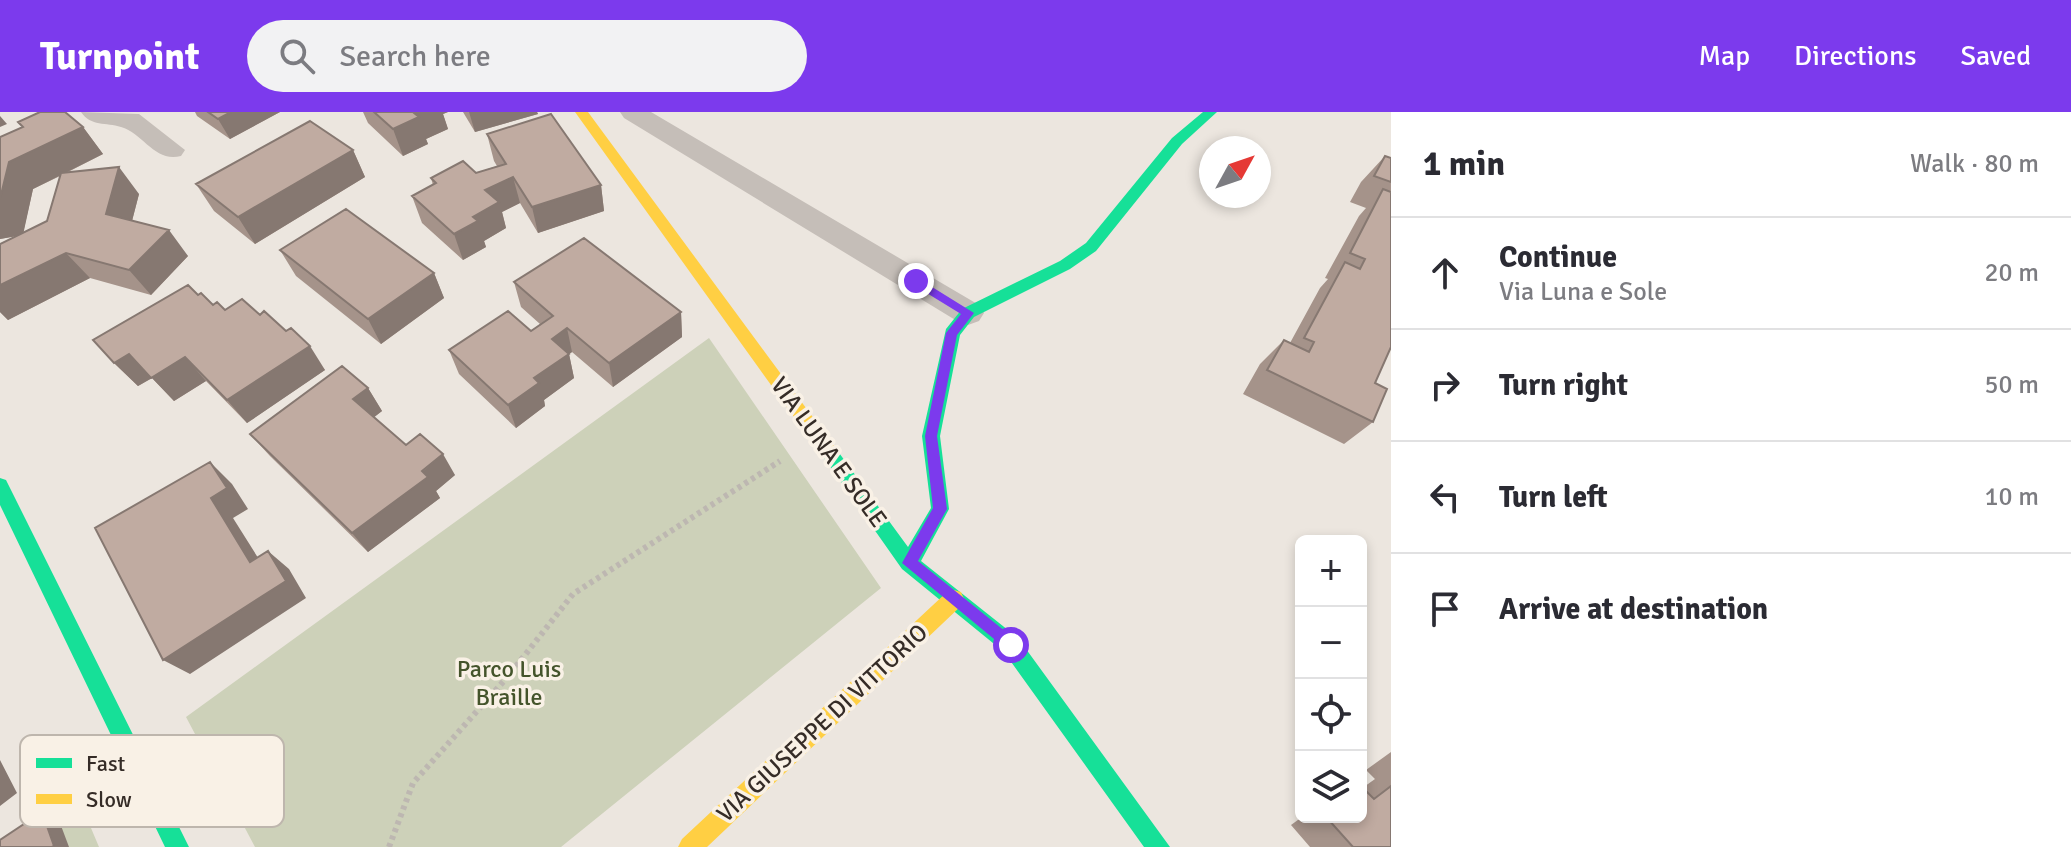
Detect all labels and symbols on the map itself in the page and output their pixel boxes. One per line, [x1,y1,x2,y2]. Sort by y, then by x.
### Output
north arrow [1199,136,1271,208]
route end [898,263,934,299]
street label: VIA LUNA E SOLE [764,371,894,533]
street label: VIA GIUSEPPE DI VITTORIO [710,617,934,829]
route start [993,627,1029,663]
park label: Parco Luis Braille [457,654,561,712]
legend [20,735,284,827]
text: Fast [86,750,126,777]
text: Slow [86,786,132,813]

